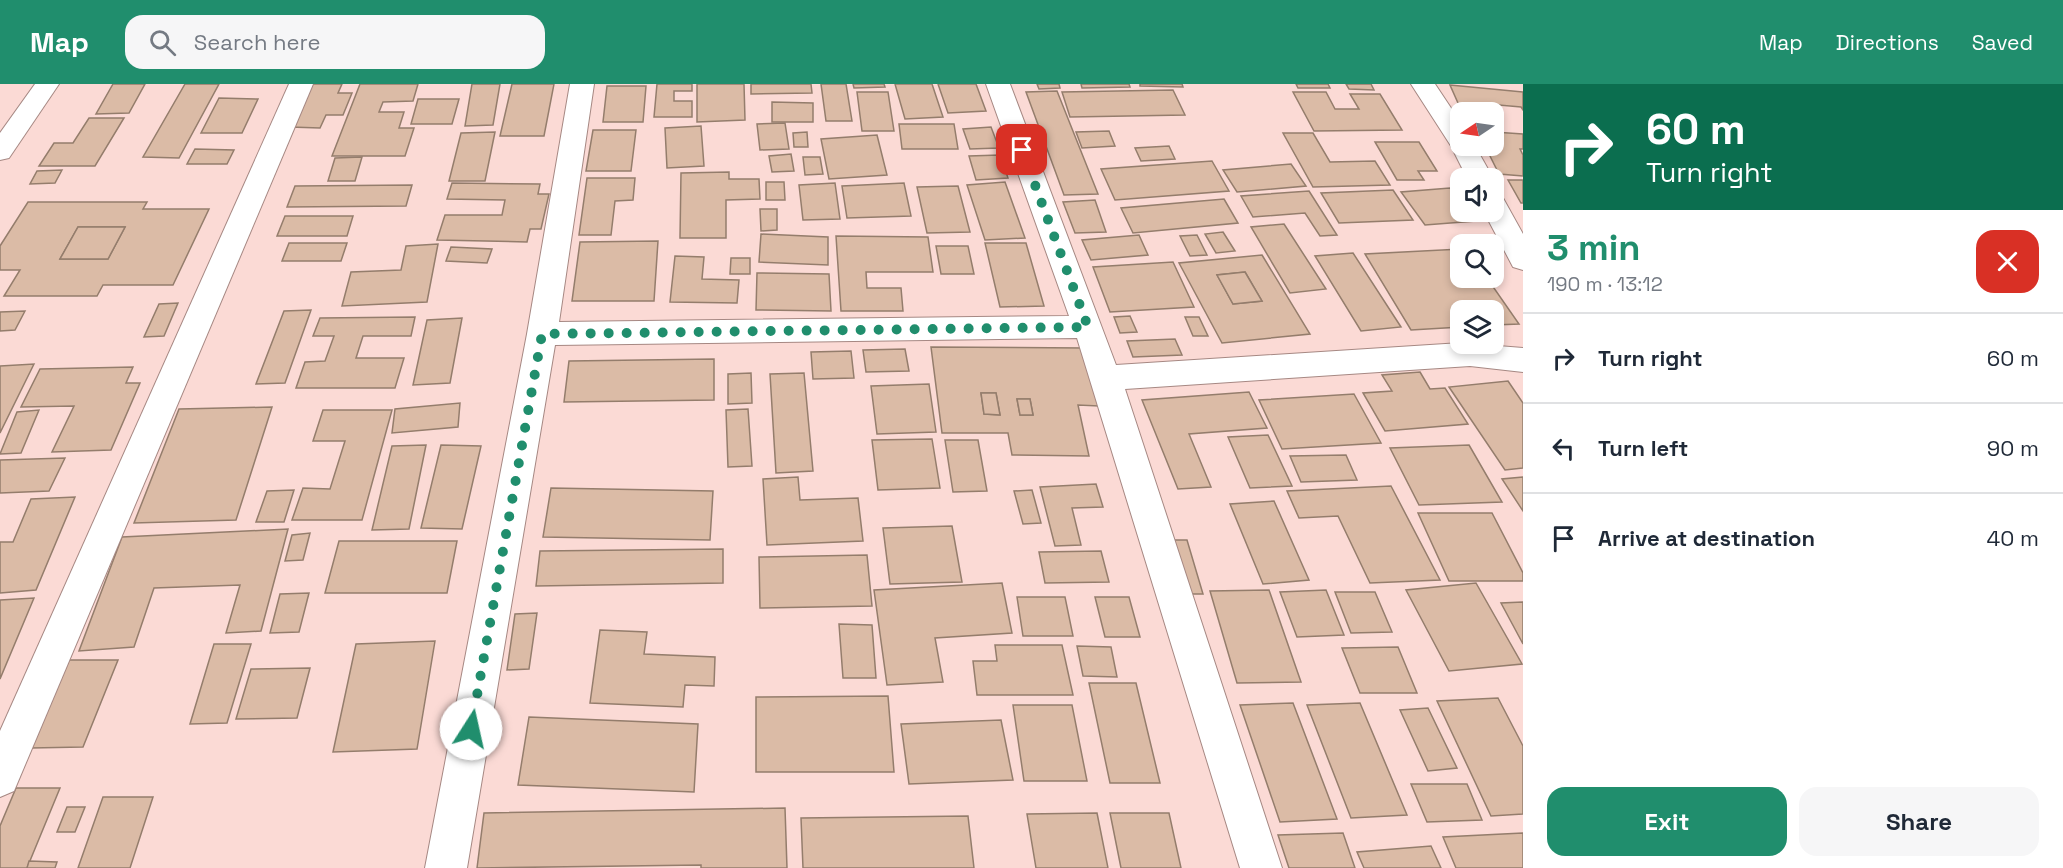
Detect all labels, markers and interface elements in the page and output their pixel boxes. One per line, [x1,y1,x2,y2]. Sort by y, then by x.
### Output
search box [125,15,545,69]
text: Map [30,24,89,60]
icon: search [146,26,179,59]
text: Search here [194,28,321,56]
text: Map [1759,29,1803,56]
text: Directions [1836,29,1939,56]
text: Saved [1972,29,2033,56]
north arrow [1450,102,1504,156]
map controls [1450,102,1504,354]
text: 60 m [1646,103,1746,156]
icon: right [1547,108,1625,186]
pin [996,124,1047,175]
icon: arrive [1005,133,1038,166]
text: Turn right [1646,155,1773,190]
button: sound [1450,168,1504,222]
text: 3 min [1547,225,1641,271]
button: close [1976,230,2039,293]
button: search [1450,234,1504,288]
text: 190 m · 13:12 [1547,271,1663,297]
button: layers [1450,300,1504,354]
icon: right [1547,342,1580,375]
text: Turn right [1598,344,1703,372]
text: 60 m [1987,344,2039,372]
icon: left [1547,432,1580,465]
text: Turn left [1598,434,1688,462]
text: 90 m [1987,434,2039,462]
icon: arrive [1547,522,1580,555]
text: Arrive at destination [1598,524,1815,552]
text: 40 m [1987,524,2039,552]
position arrow [439,697,503,761]
button: Exit [1547,787,1787,856]
button: Share [1799,787,2039,856]

